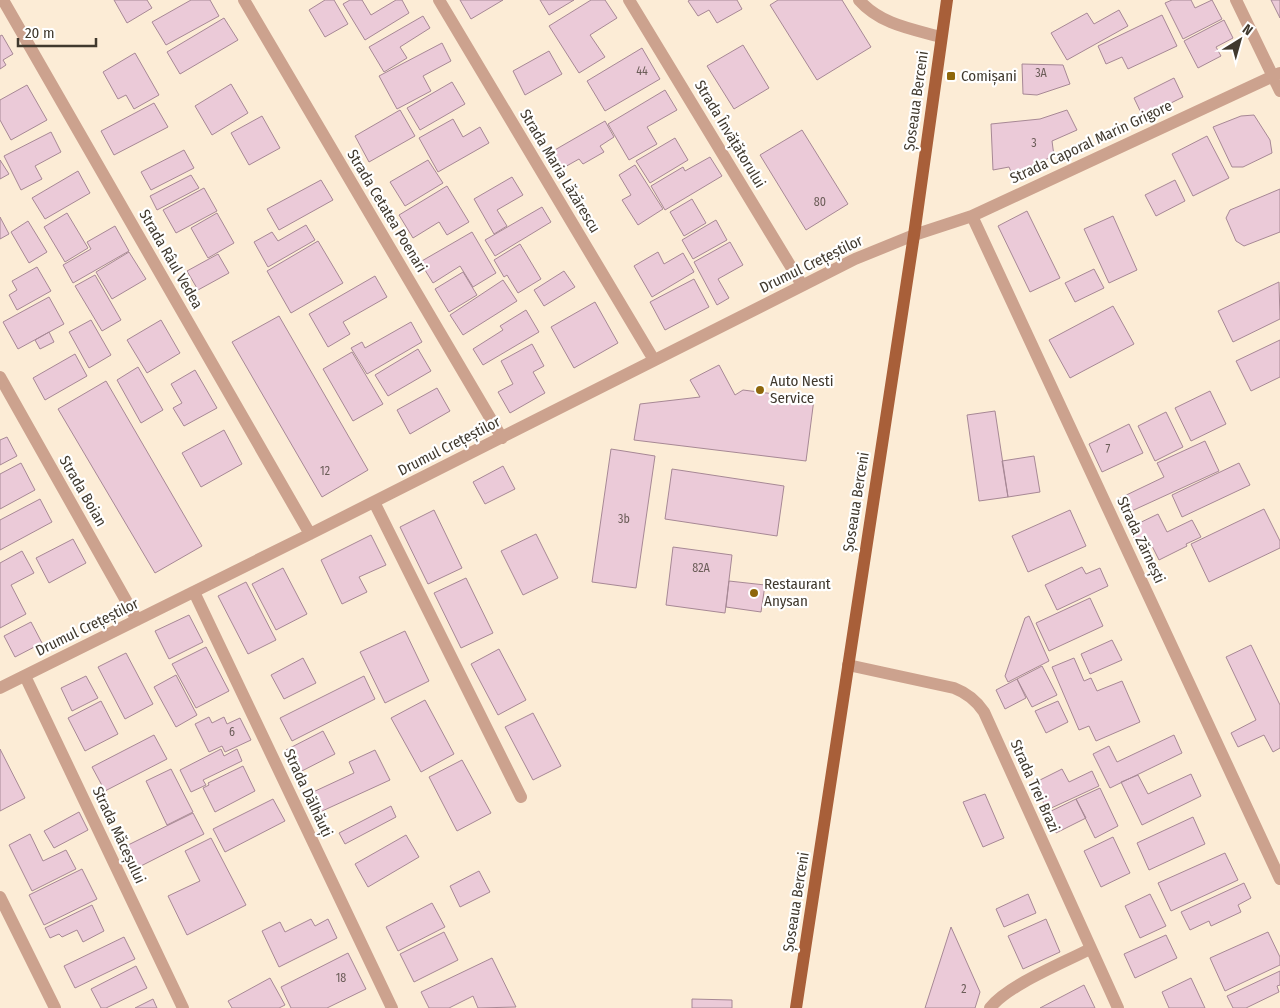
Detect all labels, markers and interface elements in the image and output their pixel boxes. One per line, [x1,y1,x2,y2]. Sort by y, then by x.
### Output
scale bar [18,15,95,47]
north arrow [1215,15,1265,65]
text: N [1239,21,1256,39]
text: 20 m [25,24,55,42]
street label: Șoseaua Berceni [900,50,933,152]
house number: 44 [636,64,648,78]
house number: 3A [1035,66,1048,80]
place label: Comișani [961,67,1017,86]
marker: Comișani [945,70,957,82]
street label: Strada Învățătorului [690,77,769,192]
street label: Strada Caporal Marin Grigore [1007,97,1175,187]
street label: Strada Maria Lăzărescu [516,106,604,236]
house number: 3 [1031,136,1037,150]
street label: Strada Cetatea Poenari [343,146,431,276]
house number: 80 [814,195,826,209]
street label: Strada Râul Vedea [135,206,207,312]
street label: Drumul Crețeștilor [757,231,867,298]
place label: Auto Nesti Service [770,372,833,407]
marker: Auto Nesti Service [754,384,766,396]
street label: Drumul Crețeștilor [395,412,504,480]
house number: 7 [1106,442,1111,456]
street label: Șoseaua Berceni [839,451,874,553]
street label: Strada Boian [56,453,110,529]
house number: 12 [320,464,330,478]
street label: Strada Zărnești [1112,494,1169,586]
house number: 3b [618,512,630,526]
house number: 82A [692,561,710,575]
place label: Restaurant Anysan [764,575,831,610]
marker: Restaurant Anysan [748,587,760,599]
street label: Drumul Crețeștilor [33,594,143,661]
house number: 6 [229,725,235,739]
street label: Strada Trei Brazi [1007,737,1063,835]
street label: Strada Dălhăuți [279,746,336,840]
street label: Strada Măceșului [88,784,149,887]
street label: Șoseaua Berceni [779,851,814,953]
house number: 18 [336,971,346,985]
house number: 2 [961,982,967,996]

